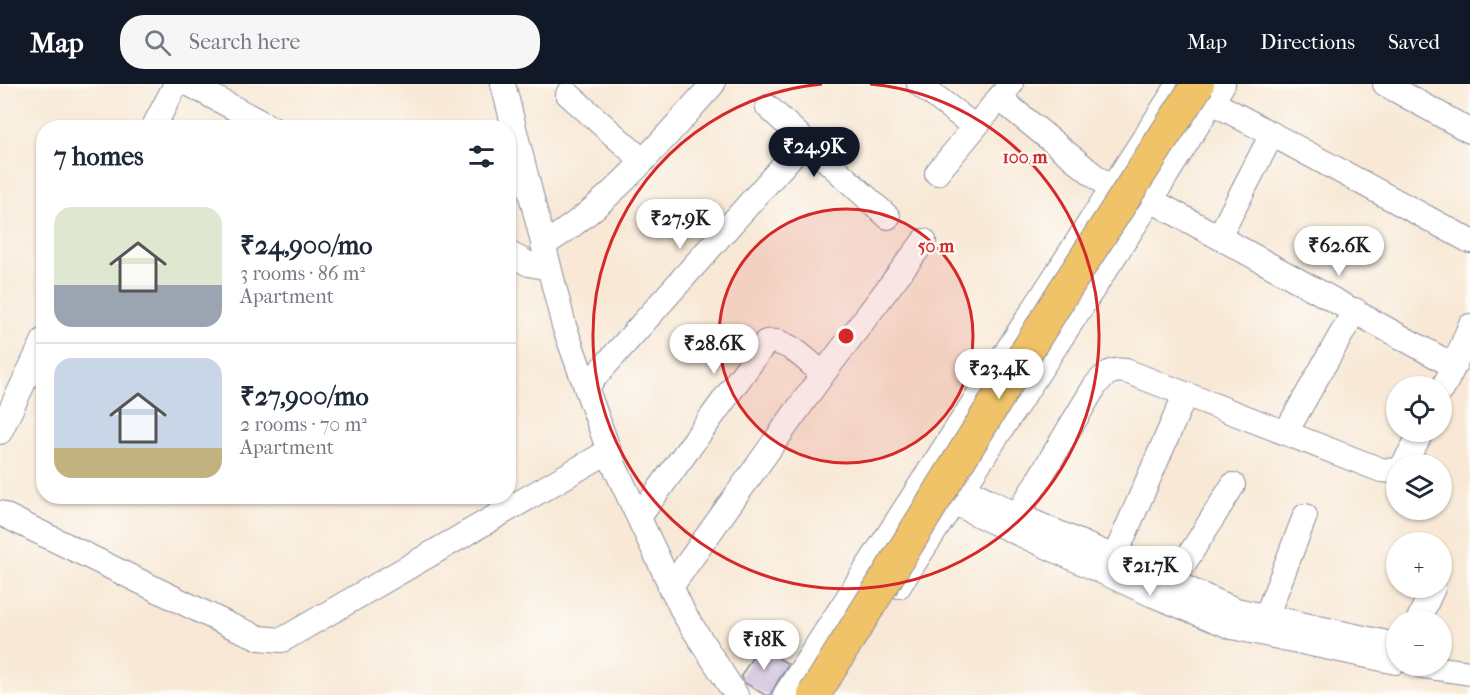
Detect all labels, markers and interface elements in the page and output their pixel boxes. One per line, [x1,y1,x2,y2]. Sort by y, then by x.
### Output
search box [120,15,540,69]
text: Map [30,26,84,59]
icon: search [141,26,174,59]
text: Search here [189,29,300,55]
text: Map [1187,30,1227,54]
text: Directions [1260,30,1355,54]
text: Saved [1388,30,1440,54]
pin: ₹24.9K [765,127,863,178]
text: ₹24.9K [783,135,845,158]
icon: filters [465,140,498,173]
text: 7 homes [54,141,144,172]
text: 100 m [1002,147,1049,168]
pin: ₹27.9K [631,199,729,250]
text: ₹27.9K [650,207,710,230]
pin: ₹62.6K [1290,226,1388,277]
text: ₹24,900/mo [240,230,373,261]
icon: home [102,231,174,303]
text: ₹62.6K [1308,234,1370,257]
text: 50 m [918,236,955,257]
text: 3 rooms · 86 m² [240,262,365,285]
text: Apartment [240,285,334,308]
pin: ₹28.6K [665,324,763,375]
centre of rings [836,326,856,346]
text: ₹28.6K [684,332,745,355]
pin: ₹23.4K [950,349,1048,400]
text: ₹23.4K [969,357,1029,380]
map controls [1386,376,1452,676]
button: locate [1386,376,1452,442]
text: ₹27,900/mo [240,381,369,412]
icon: home [102,382,174,454]
text: 2 rooms · 70 m² [240,413,367,436]
text: Apartment [240,436,334,459]
button: layers [1386,454,1452,520]
button: + [1386,532,1452,598]
pin: ₹21.7K [1101,546,1199,597]
text: ₹21.7K [1122,554,1178,577]
button: − [1386,610,1452,676]
pin: ₹18K [728,620,800,671]
text: ₹18K [742,628,786,651]

